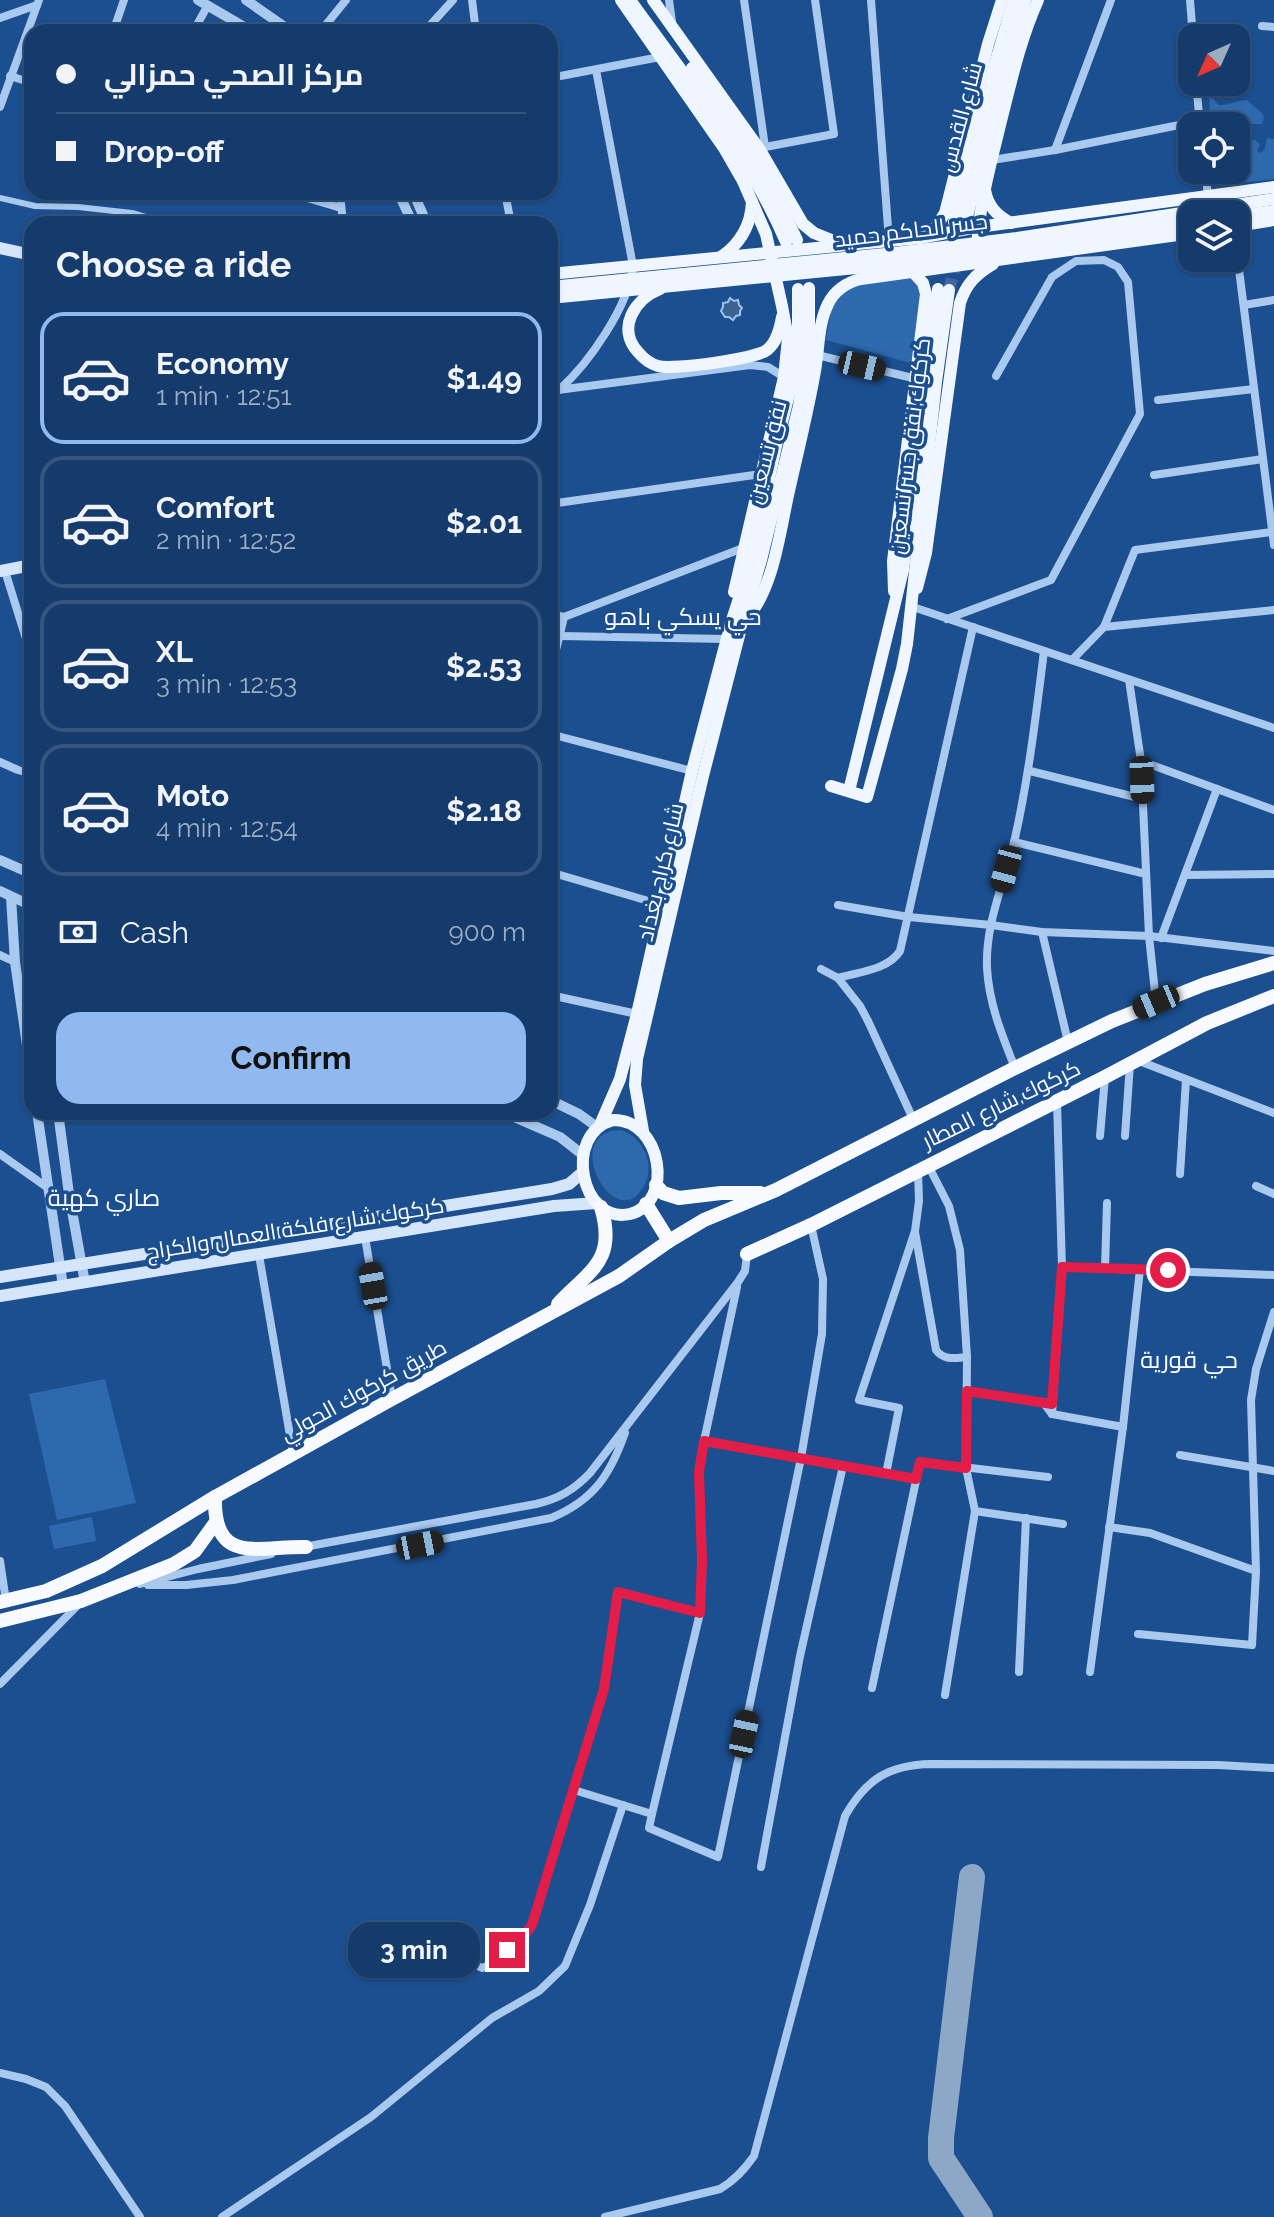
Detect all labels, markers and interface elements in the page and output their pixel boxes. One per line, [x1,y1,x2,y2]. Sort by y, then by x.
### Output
north arrow [1178,24,1250,96]
map controls [1178,24,1250,272]
text: مركز الصحي حمزالي [104,57,364,92]
street label: شارع القدس [933,59,989,175]
button: locate [1178,112,1250,184]
text: Drop-off [104,134,224,169]
button: layers [1178,200,1250,272]
street label: جسر الحاكم حميد [833,208,989,255]
text: Choose a ride [56,243,291,285]
street label: كركوك,نفق جسر تسعين [883,336,936,556]
icon: car [60,342,132,414]
text: Economy [156,346,289,381]
car [836,349,888,383]
text: $1.49 [447,361,522,396]
text: 1 min · 12:51 [156,381,292,411]
street label: نفق تسعين [741,397,792,507]
icon: car [60,486,132,558]
text: Comfort [156,490,275,525]
text: $2.01 [446,505,522,540]
text: 2 min · 12:52 [156,525,296,555]
district label: حي يسكي باهو [604,602,762,636]
icon: car [60,630,132,702]
text: XL [156,634,193,669]
text: $2.53 [446,649,522,684]
text: 3 min · 12:53 [156,669,297,699]
car [1129,756,1155,804]
icon: car [60,774,132,846]
text: Moto [156,778,229,813]
text: $2.18 [446,793,522,828]
street label: شارع كراج بغداد [631,800,690,944]
text: 4 min · 12:54 [156,813,298,843]
car [988,843,1024,895]
icon: cash [56,910,100,954]
text: Cash [120,915,189,950]
text: 900 m [448,917,526,947]
car [1129,982,1183,1022]
button: Confirm [56,1012,526,1104]
street label: كركوك,شارع المطار [916,1054,1085,1156]
district label: صاري كهية [48,1183,160,1216]
street label: كركوك,شارع فلكة العمال والكراج [144,1192,446,1266]
route start [1150,1252,1186,1288]
car [357,1260,389,1312]
street label: طريق كركوك الحولي [275,1334,453,1450]
district label: حي قورية [1140,1345,1238,1379]
car [394,1529,446,1561]
car [727,1708,761,1760]
callout: 3 min [347,1922,479,1978]
route end [489,1932,525,1968]
text: 3 min [380,1935,448,1965]

